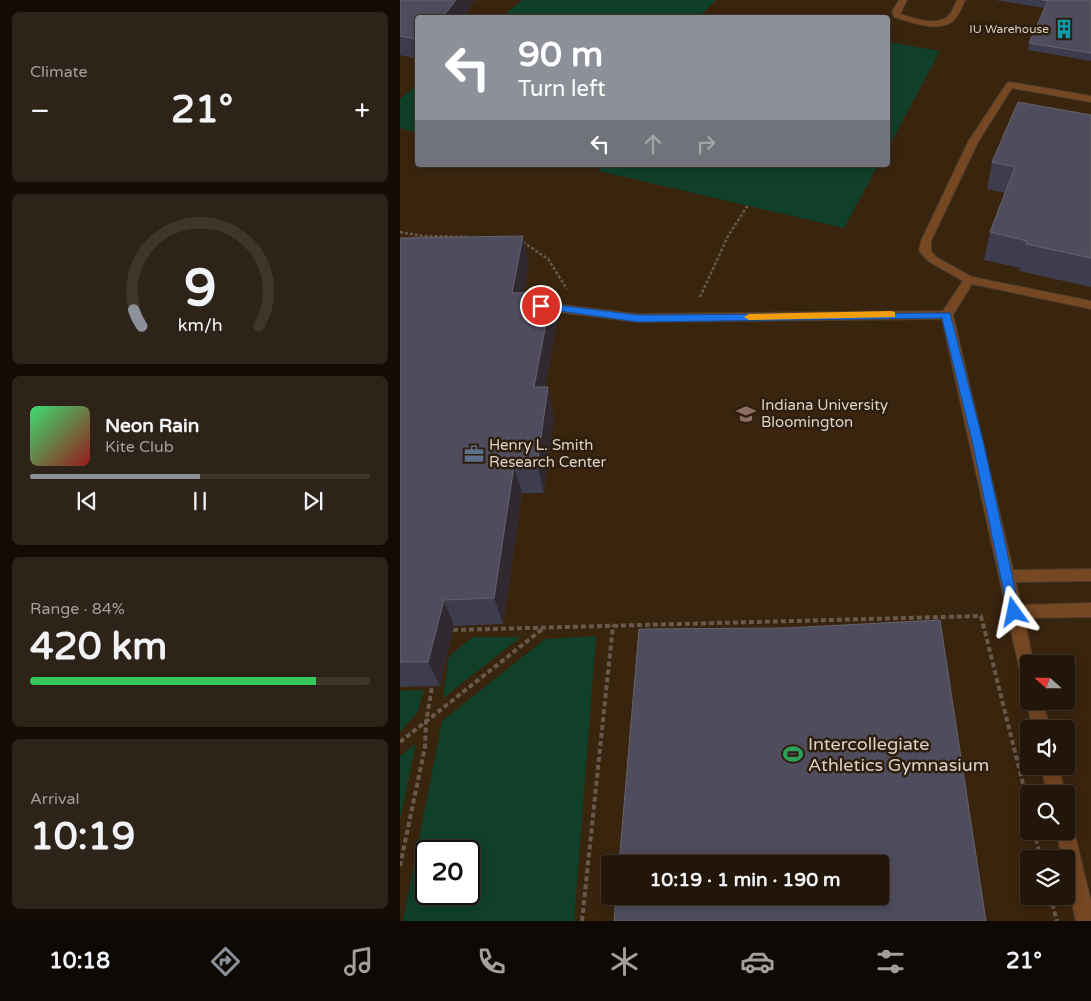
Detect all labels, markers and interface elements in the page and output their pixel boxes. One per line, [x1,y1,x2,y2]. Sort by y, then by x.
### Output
building icon: IU Warehouse [1053,18,1075,40]
place label: IU Warehouse [969,22,1049,36]
text: 90 m [518,34,603,76]
icon: left [435,35,500,100]
text: Climate [30,62,88,82]
text: Turn left [518,76,606,102]
text: 21° [171,87,233,133]
text: − [30,94,50,128]
text: + [354,94,370,128]
icon: left [586,130,614,158]
icon: ahead [639,130,667,158]
icon: right [692,130,720,158]
text: 9 [184,257,216,320]
pin [520,285,562,327]
icon: arrive [527,292,555,320]
text: km/h [178,315,222,336]
place label: Indiana University Bloomington [761,396,888,431]
school or university icon: Indiana University Bloomington [735,403,757,425]
text: Neon Rain [105,415,199,437]
place label: Henry L. Smith Research Center [489,436,607,471]
text: Kite Club [105,437,174,457]
office icon: Henry L. Smith Research Center [463,443,485,465]
icon: previous [73,487,101,515]
icon: pause [186,487,214,515]
icon: next [299,487,327,515]
position arrow [987,585,1039,637]
text: Range · 84% [30,599,125,619]
text: 420 km [30,624,167,670]
north arrow [1020,655,1075,710]
map controls [1020,655,1075,905]
button: sound [1020,720,1075,775]
place label: Intercollegiate Athletics Gymnasium [808,733,989,776]
sports icon: Intercollegiate Athletics Gymnasium [782,743,804,765]
button: search [1020,785,1075,840]
text: Arrival [30,789,79,809]
text: 10:19 [30,814,135,860]
speed limit sign: 20 [415,840,480,905]
button: layers [1020,850,1075,905]
text: 10:19 · 1 min · 190 m [649,869,841,891]
icon: directions [208,944,243,979]
icon: music [341,944,376,979]
icon: phone [474,944,509,979]
icon: climate [607,944,642,979]
icon: car [740,944,775,979]
icon: filters [873,944,908,979]
text: 10:18 [49,948,110,974]
text: 21° [1006,948,1042,974]

